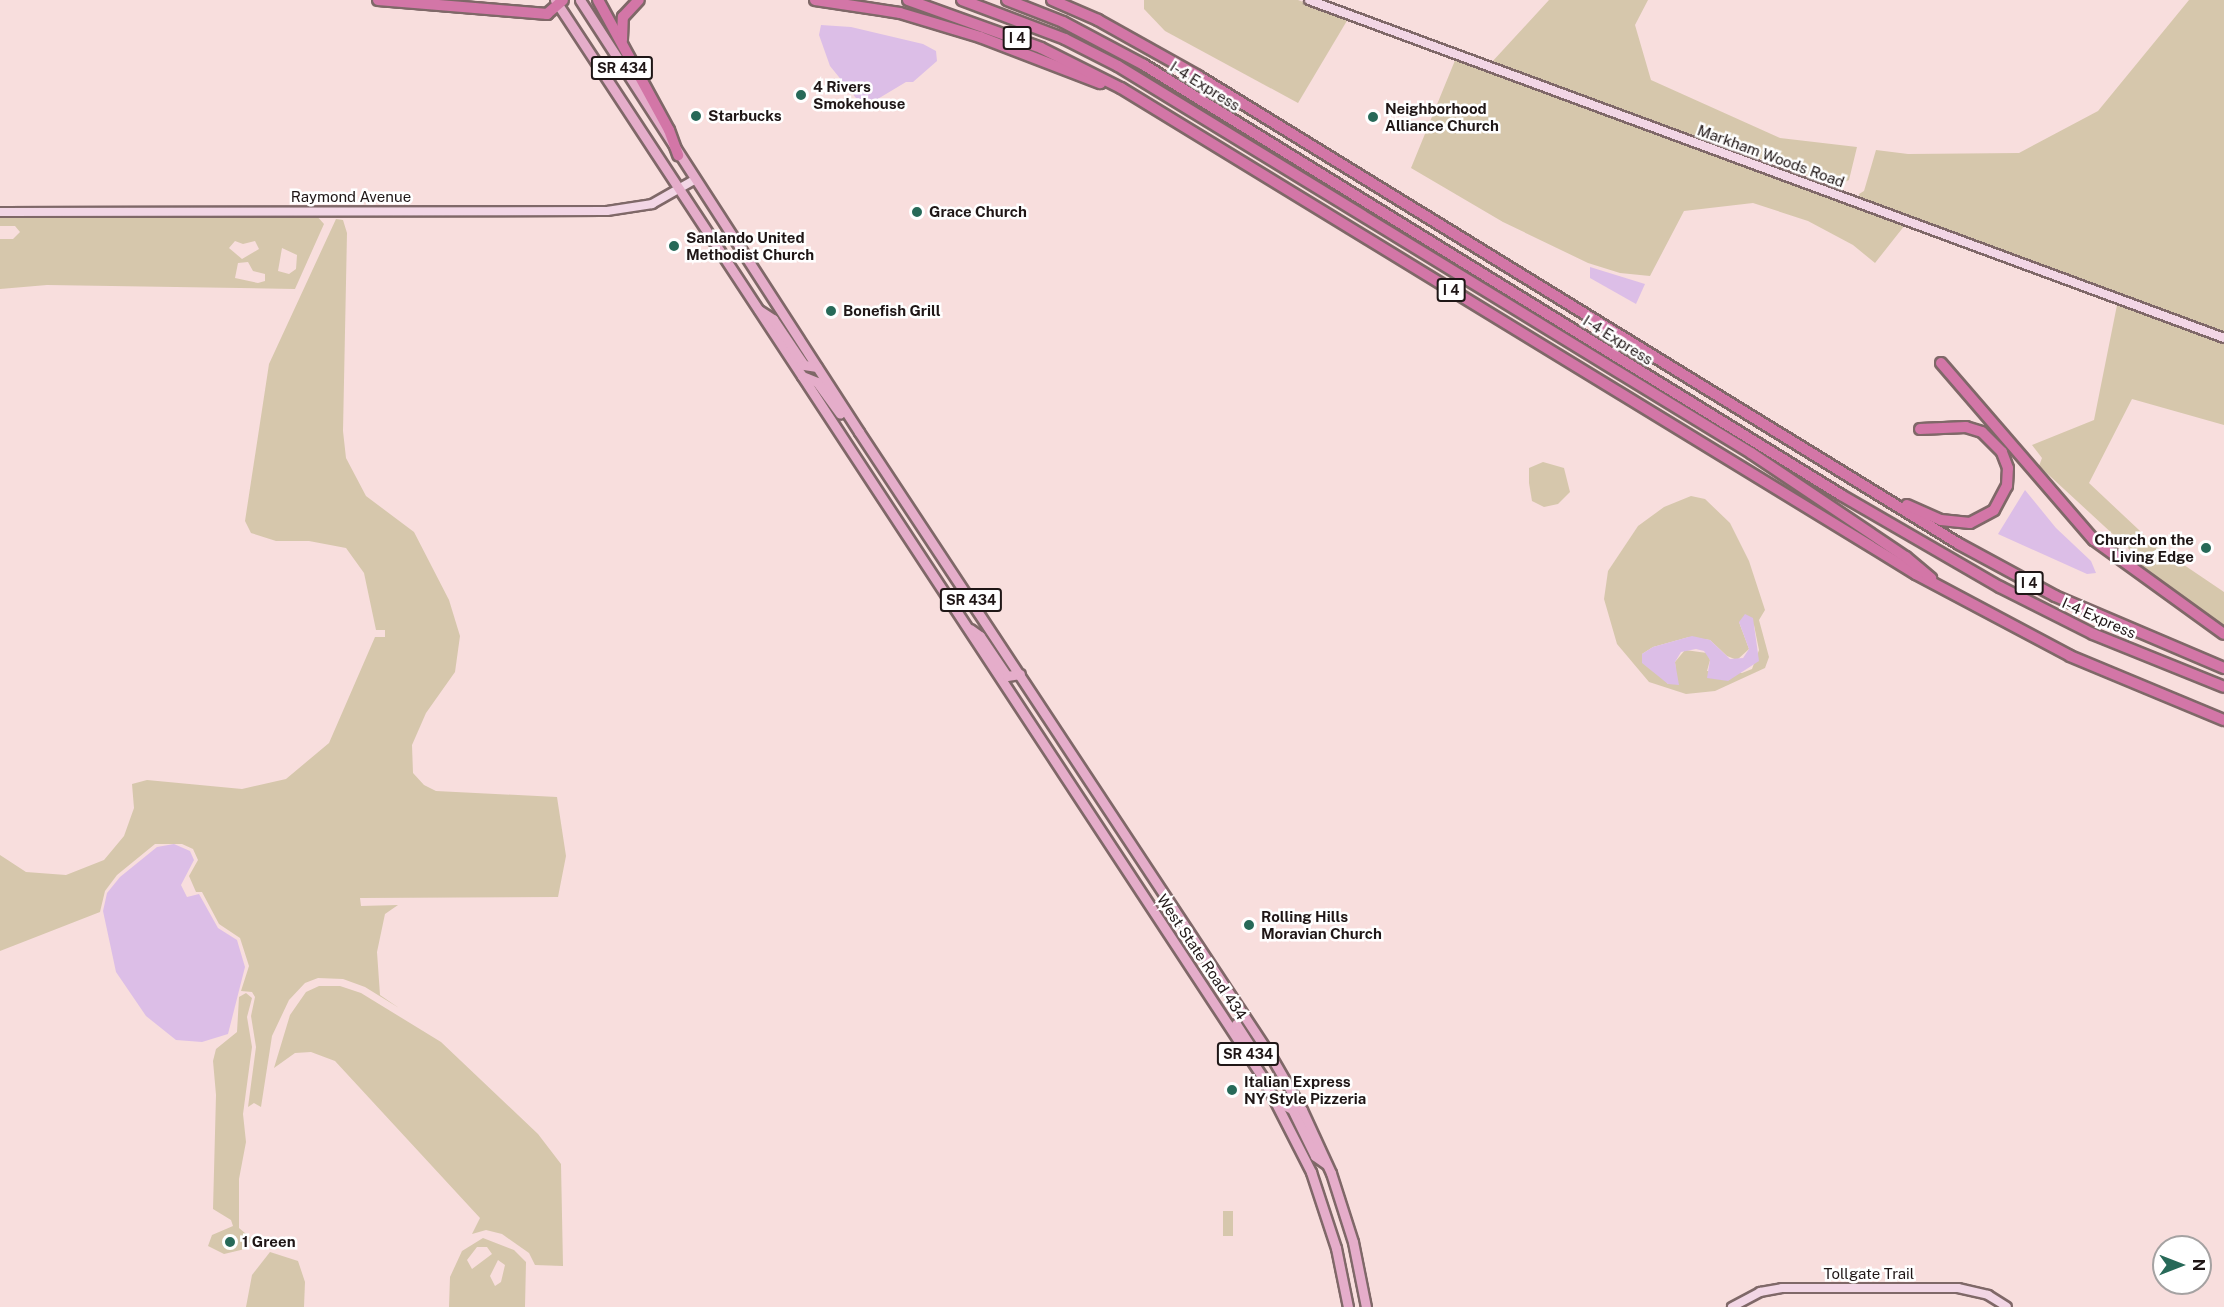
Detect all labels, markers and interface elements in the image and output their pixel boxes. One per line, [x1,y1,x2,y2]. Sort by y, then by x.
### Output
road number: I 4 [1002,27,1032,49]
road number: SR 434 [590,57,654,79]
street label: I-4 Express [1167,57,1243,115]
place label: 4 Rivers Smokehouse [813,77,905,112]
marker: 4 Rivers Smokehouse [794,88,808,102]
place label: Neighborhood Alliance Church [1385,99,1499,134]
place label: Starbucks [708,107,782,125]
marker: Starbucks [689,109,703,123]
marker: Neighborhood Alliance Church [1366,110,1380,124]
street label: Markham Woods Road [1695,121,1847,191]
street label: Raymond Avenue [291,188,411,206]
place label: Grace Church [929,203,1027,221]
marker: Grace Church [910,205,924,219]
place label: Sanlando United Methodist Church [686,228,814,263]
marker: Sanlando United Methodist Church [667,239,681,253]
road number: I 4 [1436,279,1466,301]
place label: Bonefish Grill [843,302,941,320]
marker: Bonefish Grill [824,304,838,318]
street label: I-4 Express [1580,311,1656,369]
place label: Church on the Living Edge [2094,530,2194,565]
marker: Church on the Living Edge [2199,541,2213,555]
road number: I 4 [2014,572,2044,594]
road number: SR 434 [940,589,1002,611]
street label: I-4 Express [2059,594,2139,642]
street label: West State Road 434 [1153,891,1251,1023]
place label: Rolling Hills Moravian Church [1261,907,1382,942]
marker: Rolling Hills Moravian Church [1242,918,1256,932]
road number: SR 434 [1216,1043,1280,1065]
place label: Italian Express NY Style Pizzeria [1244,1072,1367,1107]
marker: Italian Express NY Style Pizzeria [1225,1083,1239,1097]
place label: 1 Green [242,1233,296,1251]
marker: 1 Green [223,1235,237,1249]
north arrow [2152,1235,2212,1295]
text: N [2189,1259,2208,1271]
street label: Tollgate Trail [1824,1265,1914,1283]

